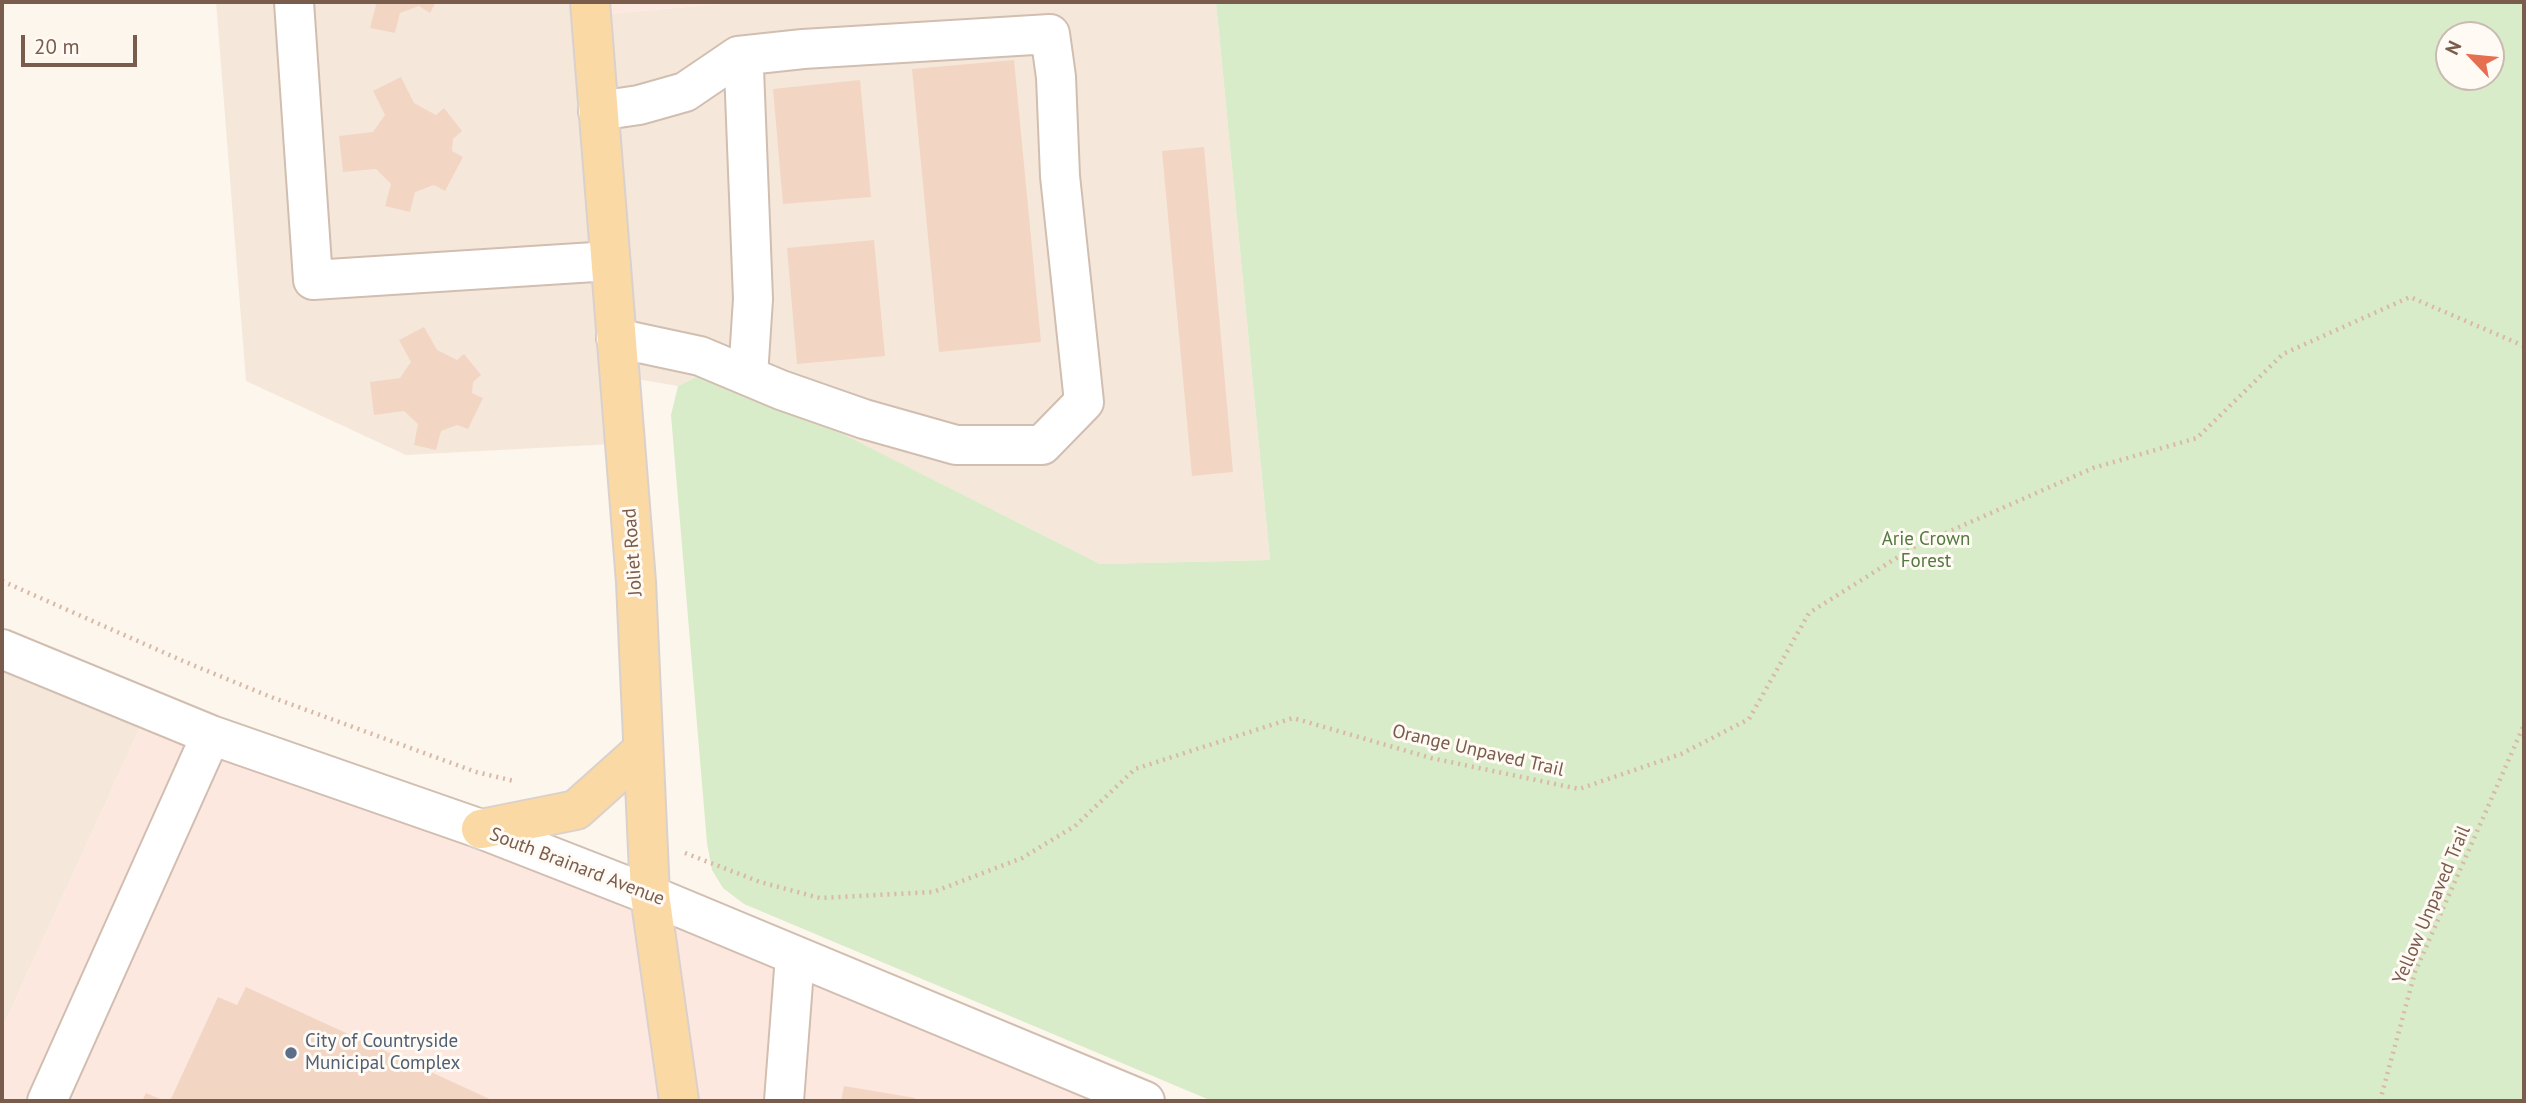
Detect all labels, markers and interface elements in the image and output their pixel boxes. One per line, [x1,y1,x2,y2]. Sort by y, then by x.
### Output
scale bar [24,21,140,65]
north arrow [2435,21,2505,91]
text: 20 m [34,33,80,60]
text: N [2439,37,2466,59]
street label: Joliet Road [619,507,647,597]
park label: Arie Crown Forest [1882,529,1970,573]
street label: Orange Unpaved Trail [1390,720,1566,782]
street label: Yellow Unpaved Trail [2388,822,2476,988]
street label: South Brainard Avenue [486,823,668,911]
place label: City of Countryside Municipal Complex [305,1031,460,1075]
marker: City of Countryside Municipal Complex [283,1045,299,1061]

